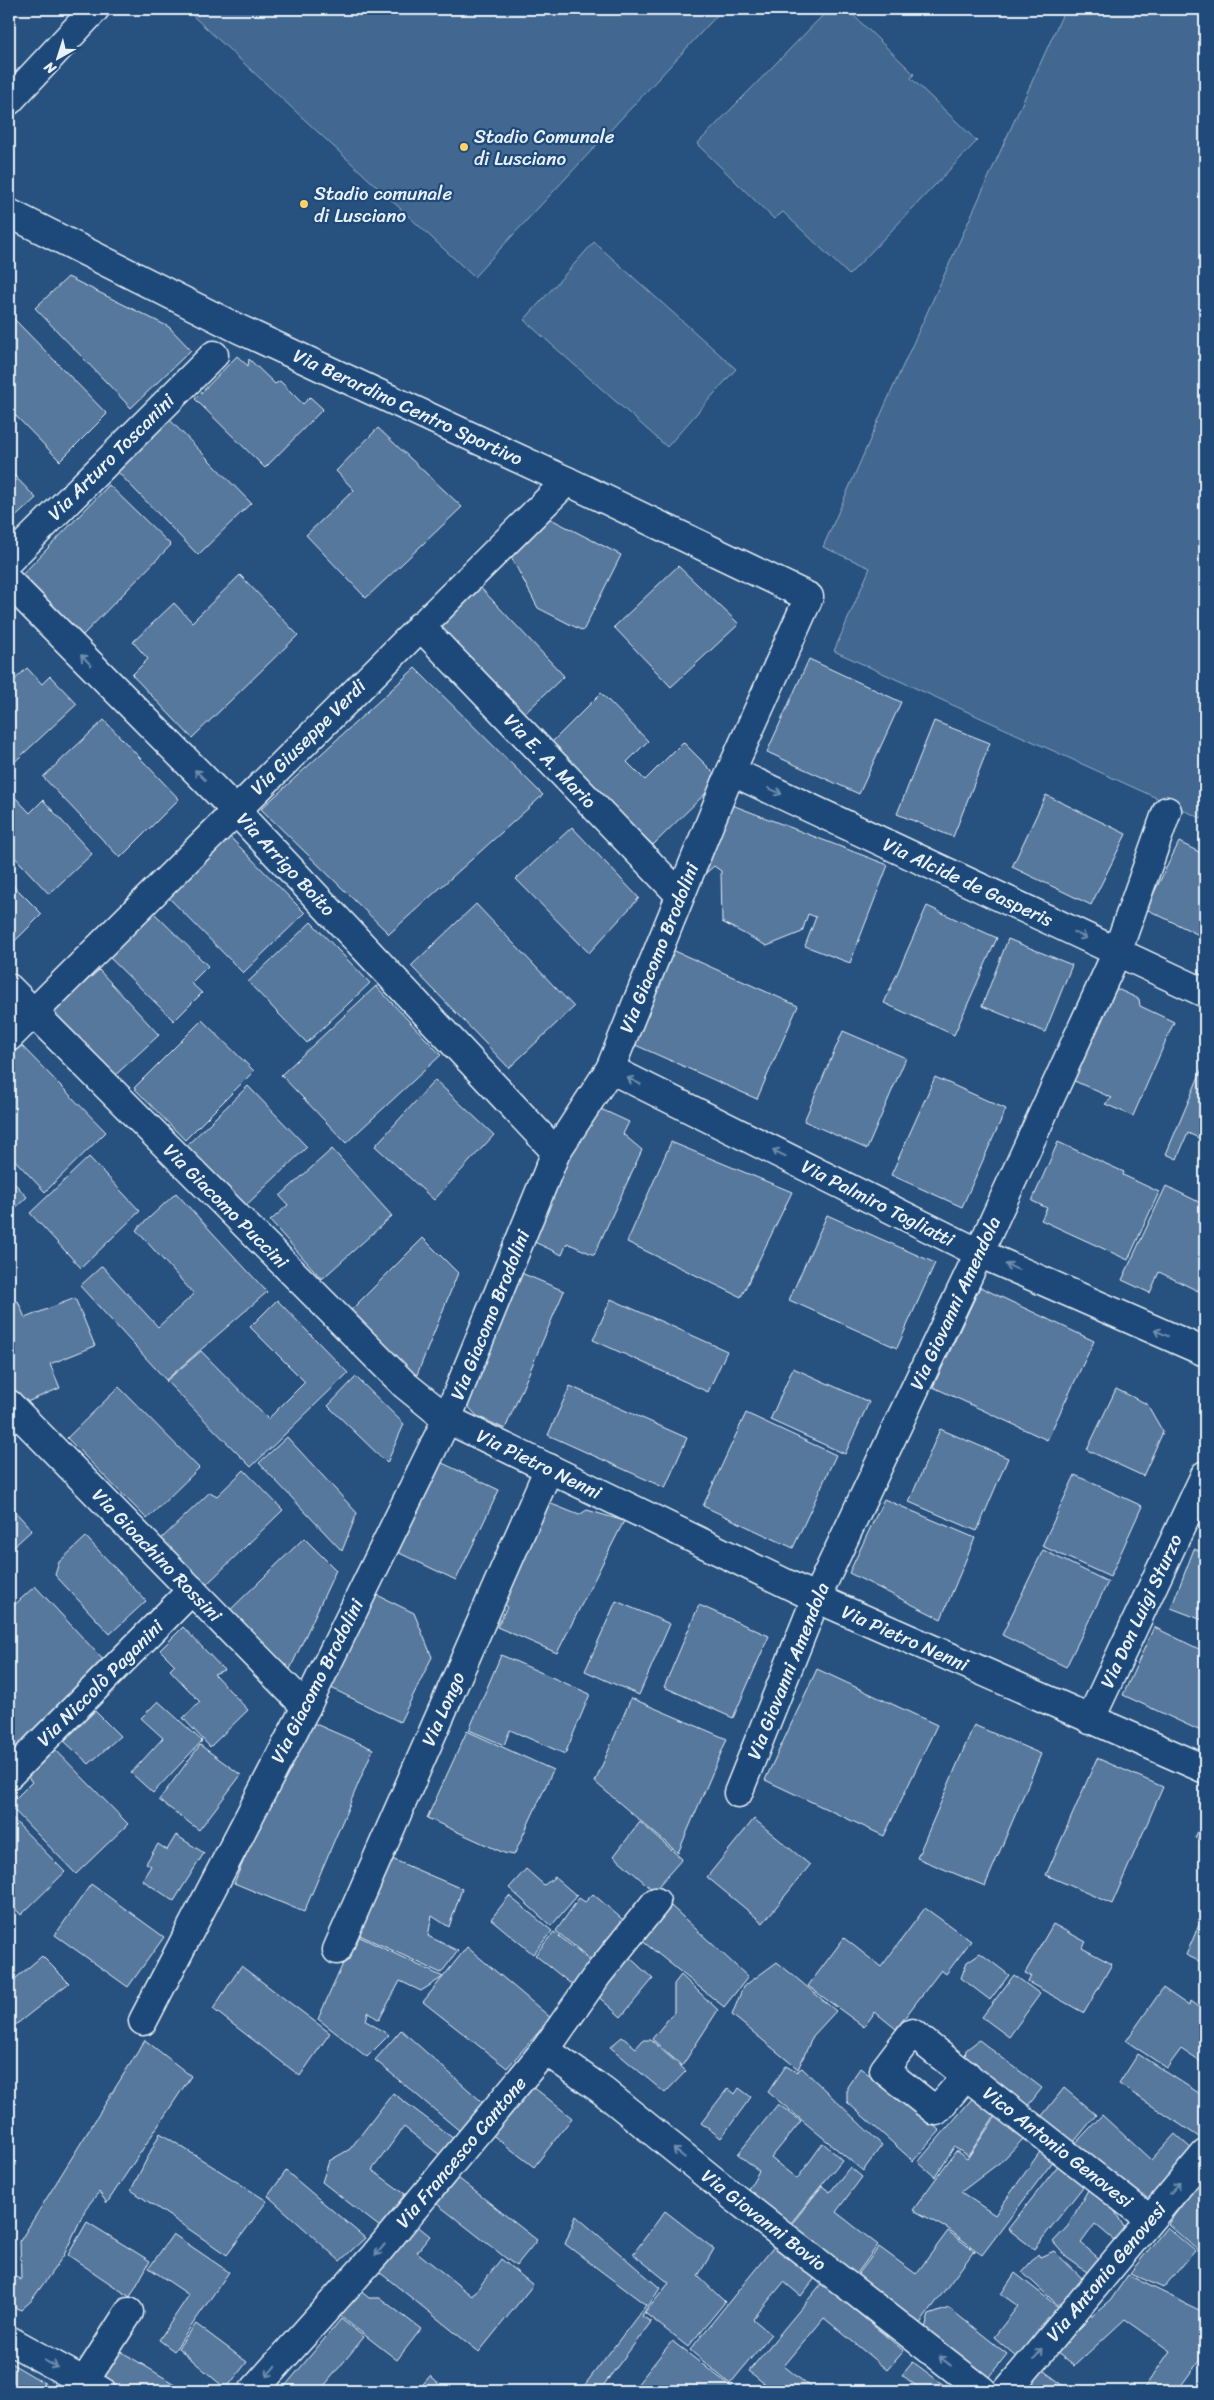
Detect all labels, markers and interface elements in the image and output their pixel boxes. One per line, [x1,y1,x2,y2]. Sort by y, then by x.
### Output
north arrow [32,32,82,82]
text: N [38,55,63,81]
place label: Stadio Comunale di Lusciano [474,120,615,175]
marker: Stadio Comunale di Lusciano [458,141,470,153]
place label: Stadio comunale di Lusciano [314,177,452,232]
marker: Stadio comunale di Lusciano [298,198,310,210]
street label: Via Berardino Centro Sportivo [288,339,529,475]
street label: Via Arturo Toscanini [39,385,183,529]
one-way arrow [80,654,92,666]
street label: Via Giuseppe Verdi [242,671,374,803]
street label: Via E. A. Mario [495,705,605,817]
one-way arrow [194,769,206,781]
one-way arrow [767,787,782,797]
street label: Via Arrigo Boito [228,804,344,924]
street label: Via Alcide de Gasperis [877,828,1059,936]
street label: Via Giacomo Brodolini [610,857,708,1038]
one-way arrow [1072,931,1087,940]
one-way arrow [627,1075,642,1085]
street label: Via Giacomo Puccini [155,1135,297,1277]
one-way arrow [772,1148,787,1157]
street label: Via Palmiro Togliatti [796,1150,961,1256]
street label: Via Giovanni Amendola [900,1210,1010,1395]
street label: Via Giacomo Brodolini [441,1224,539,1405]
one-way arrow [1005,1262,1020,1272]
one-way arrow [1154,1327,1169,1337]
street label: Via Pietro Nenni [471,1419,608,1509]
street label: Via Gioachino Rossini [84,1480,231,1630]
street label: Via Don Luigi Sturzo [1091,1528,1191,1694]
street label: Via Giovanni Amendola [737,1577,839,1765]
street label: Via Giacomo Brodolini [261,1592,373,1769]
street label: Via Pietro Nenni [836,1595,975,1681]
street label: Via Niccolò Paganini [28,1611,172,1755]
street label: Via Longo [412,1666,474,1752]
street label: Via Francesco Cantone [387,2068,535,2236]
street label: Vico Antonio Genovesi [975,2077,1141,2217]
one-way arrow [673,2148,686,2159]
street label: Via Giovanni Bovio [694,2160,834,2280]
one-way arrow [1170,2182,1181,2195]
street label: Via Antonio Genovesi [1037,2194,1175,2349]
one-way arrow [374,2243,385,2256]
one-way arrow [1032,2347,1044,2360]
one-way arrow [939,2356,952,2367]
one-way arrow [44,2359,58,2369]
one-way arrow [266,2364,277,2377]

